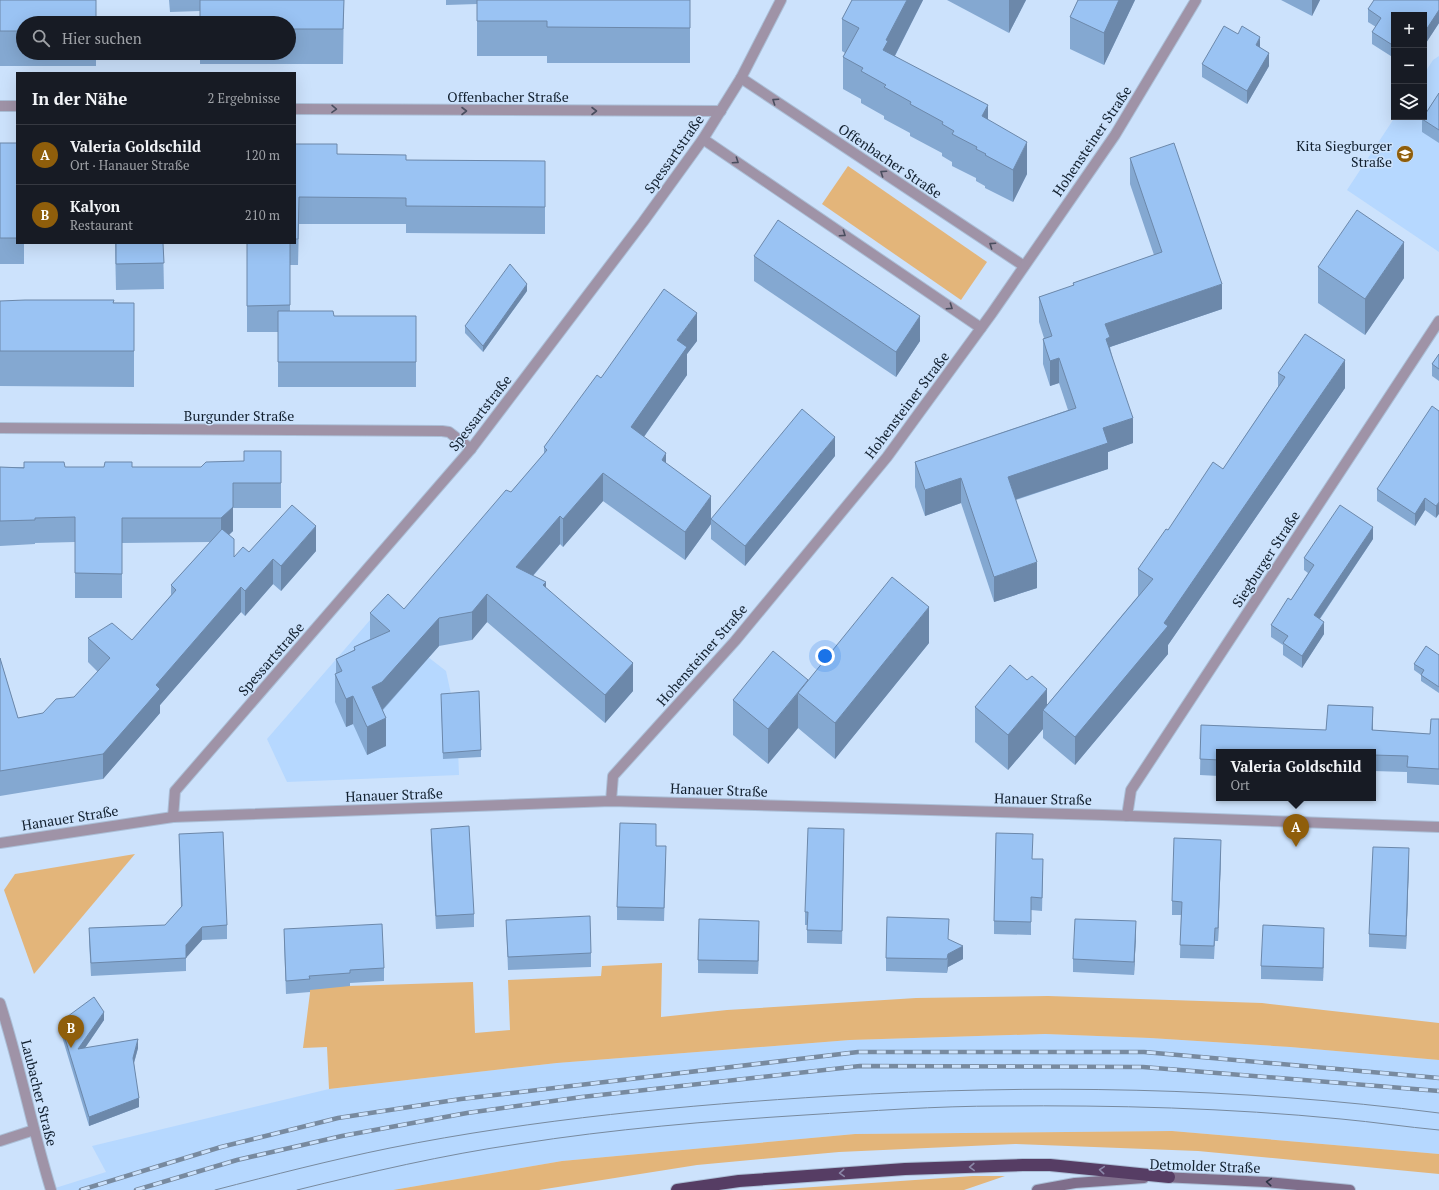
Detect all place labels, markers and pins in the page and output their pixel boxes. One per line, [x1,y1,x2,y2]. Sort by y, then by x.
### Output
place label: Kita Siegburger Straße [1296,136,1393,171]
school or university icon: Kita Siegburger Straße [1395,144,1415,164]
pin: A [1283,814,1309,847]
pin: B [58,1015,84,1048]

